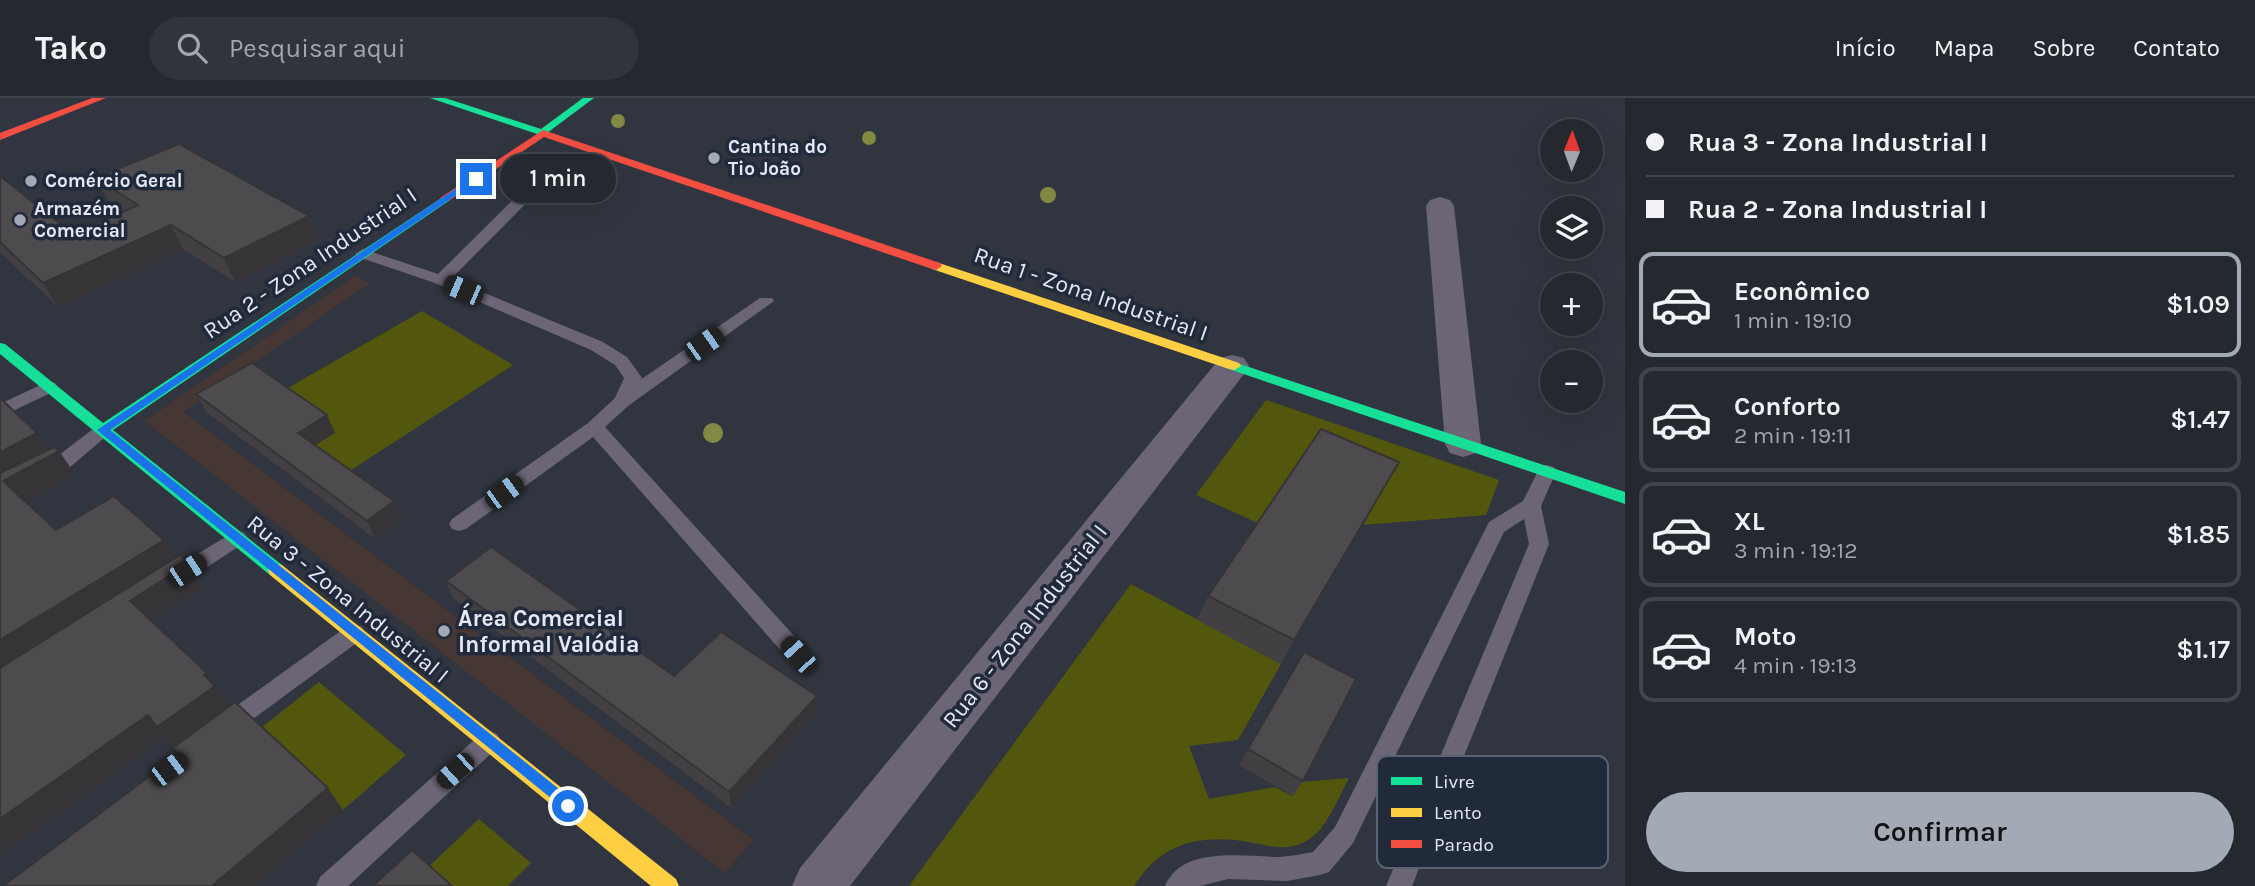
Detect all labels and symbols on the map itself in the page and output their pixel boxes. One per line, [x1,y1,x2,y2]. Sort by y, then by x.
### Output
north arrow [1540,119,1603,182]
place label: Cantina do Tio João [728,136,827,180]
marker: Cantina do Tio João [706,150,722,166]
callout: 1 min [500,154,616,204]
route end [460,163,492,195]
place label: Comércio Geral [45,170,183,192]
marker: Comércio Geral [23,173,39,189]
street label: Rua 2 - Zona Industrial I [198,182,422,344]
place label: Armazém Comercial [34,198,126,242]
marker: Armazém Comercial [12,212,28,228]
street label: Rua 1 - Zona Industrial I [970,241,1212,347]
car [440,272,487,308]
car [681,323,728,365]
car [481,471,528,513]
street label: Rua 3 - Zona Industrial I [242,509,454,689]
street label: Rua 6 - Zona Industrial I [937,519,1113,733]
car [164,550,211,590]
place label: Área Comercial Informal Valódia [458,602,639,658]
marker: Área Comercial Informal Valódia [436,623,452,639]
car [777,632,820,678]
car [146,748,193,790]
car [433,749,478,793]
legend [1377,756,1608,868]
text: Livre [1434,771,1475,793]
route start [552,790,584,822]
text: Lento [1434,802,1482,824]
text: Parado [1434,834,1494,856]

